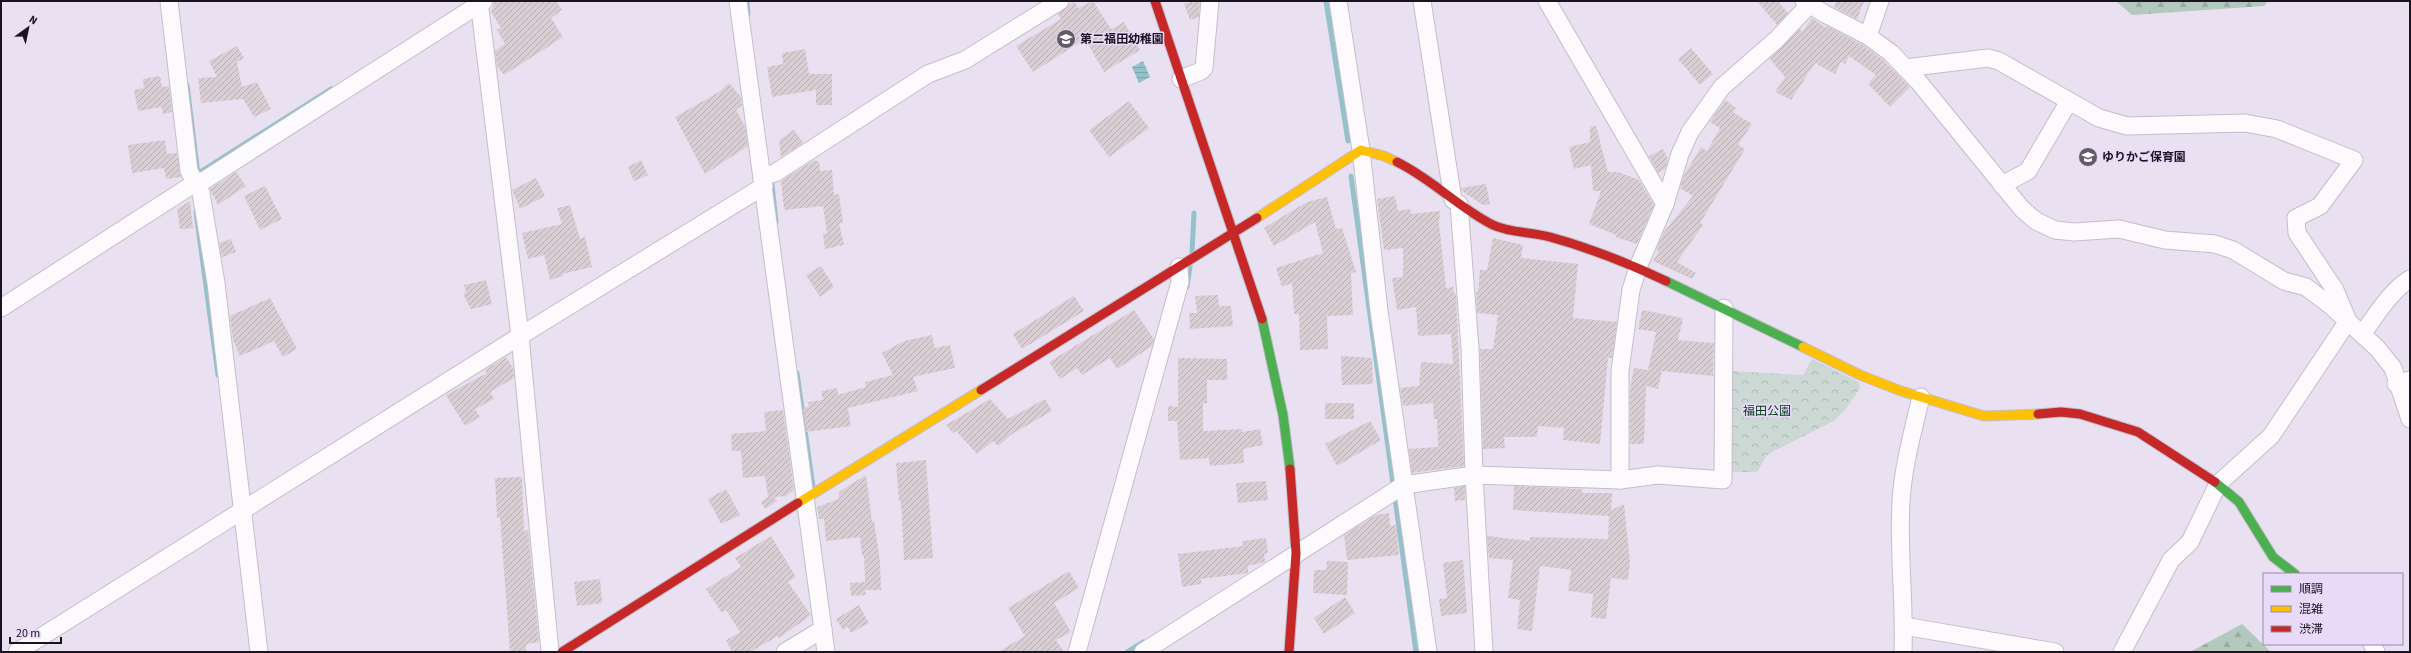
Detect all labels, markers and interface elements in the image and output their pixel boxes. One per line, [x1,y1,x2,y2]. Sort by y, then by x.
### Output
north arrow [8,8,48,48]
text: N [26,12,40,28]
school or university icon: 第二福田幼稚園 [1055,28,1077,50]
place label: 第二福田幼稚園 [1080,31,1164,48]
school or university icon: ゆりかご保育園 [2077,146,2099,168]
place label: ゆりかご保育園 [2102,149,2186,166]
park label: 福田公園 [1743,403,1791,420]
legend [2263,573,2403,645]
text: 順調 [2299,581,2323,598]
text: 混雑 [2299,601,2323,618]
scale bar [10,619,61,645]
text: 渋滞 [2299,621,2323,638]
text: 20 m [16,625,40,642]

